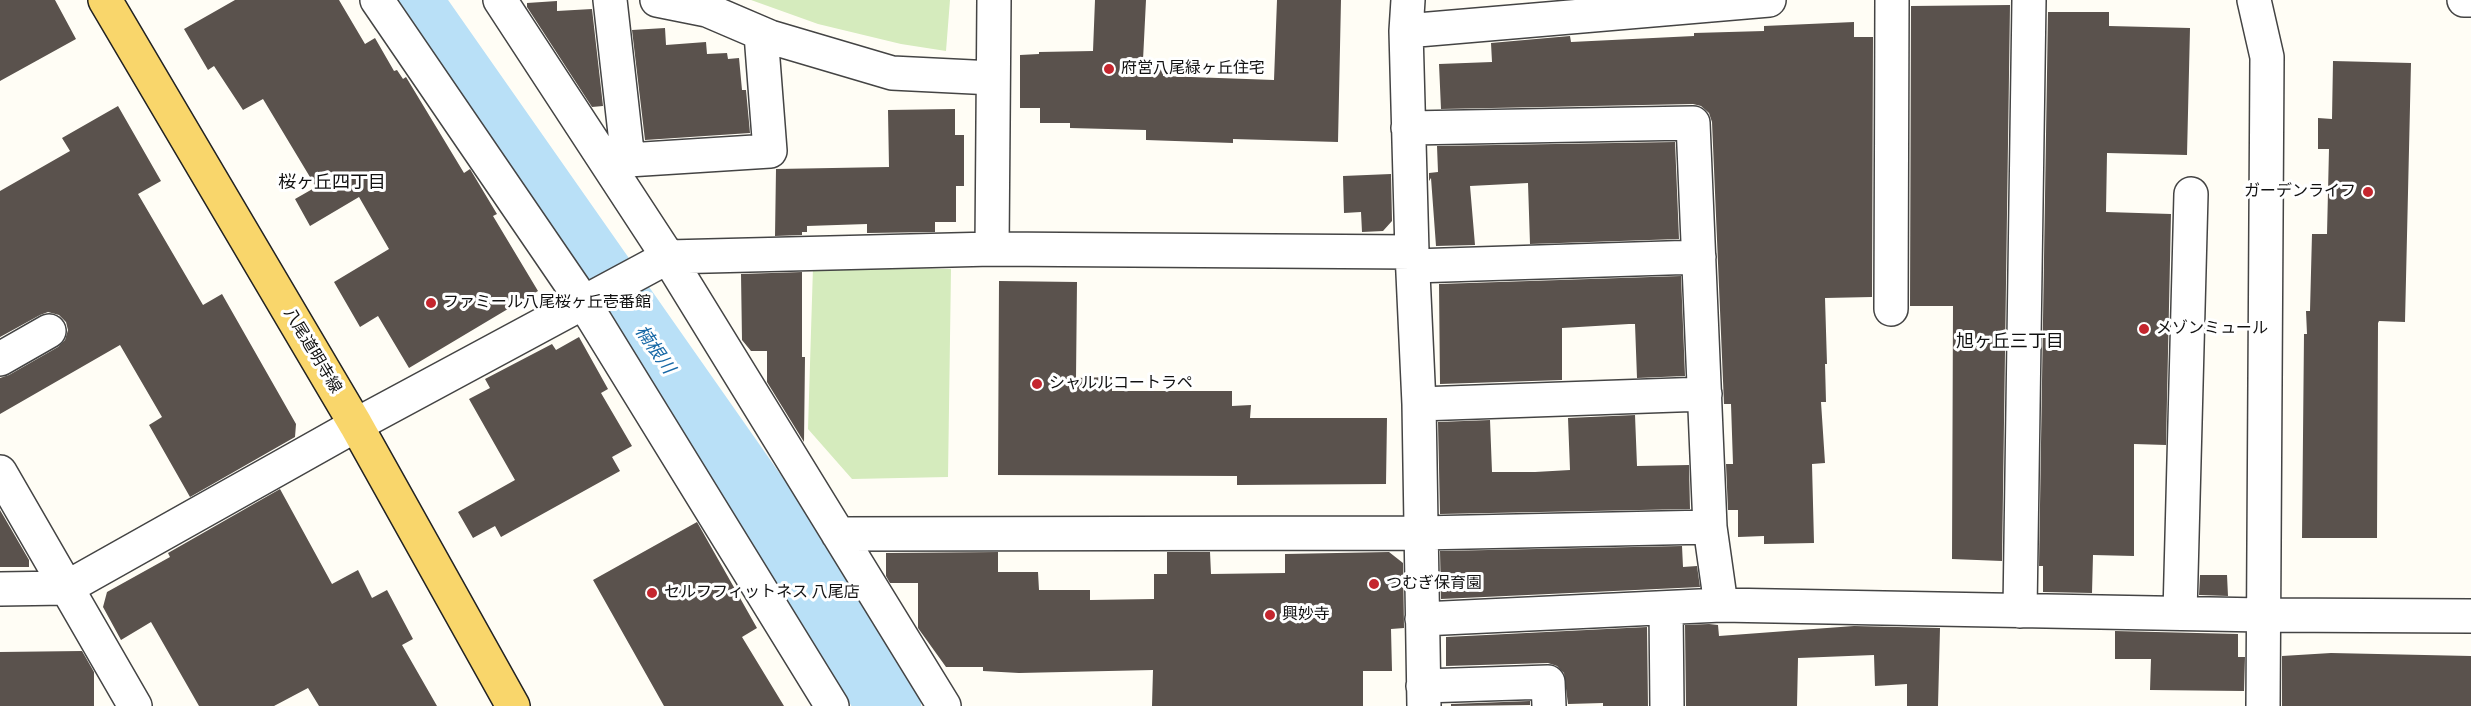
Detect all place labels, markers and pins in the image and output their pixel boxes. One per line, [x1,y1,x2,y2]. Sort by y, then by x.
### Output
place label: 府営八尾緑ヶ丘住宅 [1121,59,1265,79]
marker: 府営八尾緑ヶ丘住宅 [1102,62,1116,76]
place label: ガーデンライフ [2244,182,2356,202]
marker: ガーデンライフ [2361,185,2375,199]
place label: ファミール八尾桜ヶ丘壱番館 [443,293,651,313]
marker: ファミール八尾桜ヶ丘壱番館 [424,296,438,310]
place label: メゾンミュール [2156,319,2268,339]
marker: メゾンミュール [2137,322,2151,336]
place label: シャルルコートラペ [1049,374,1193,394]
marker: シャルルコートラペ [1030,377,1044,391]
place label: つむぎ保育園 [1386,574,1482,594]
marker: つむぎ保育園 [1367,577,1381,591]
place label: セルフフィットネス 八尾店 [664,583,860,603]
marker: セルフフィットネス 八尾店 [645,586,659,600]
place label: 興妙寺 [1282,605,1330,625]
marker: 興妙寺 [1263,608,1277,622]

